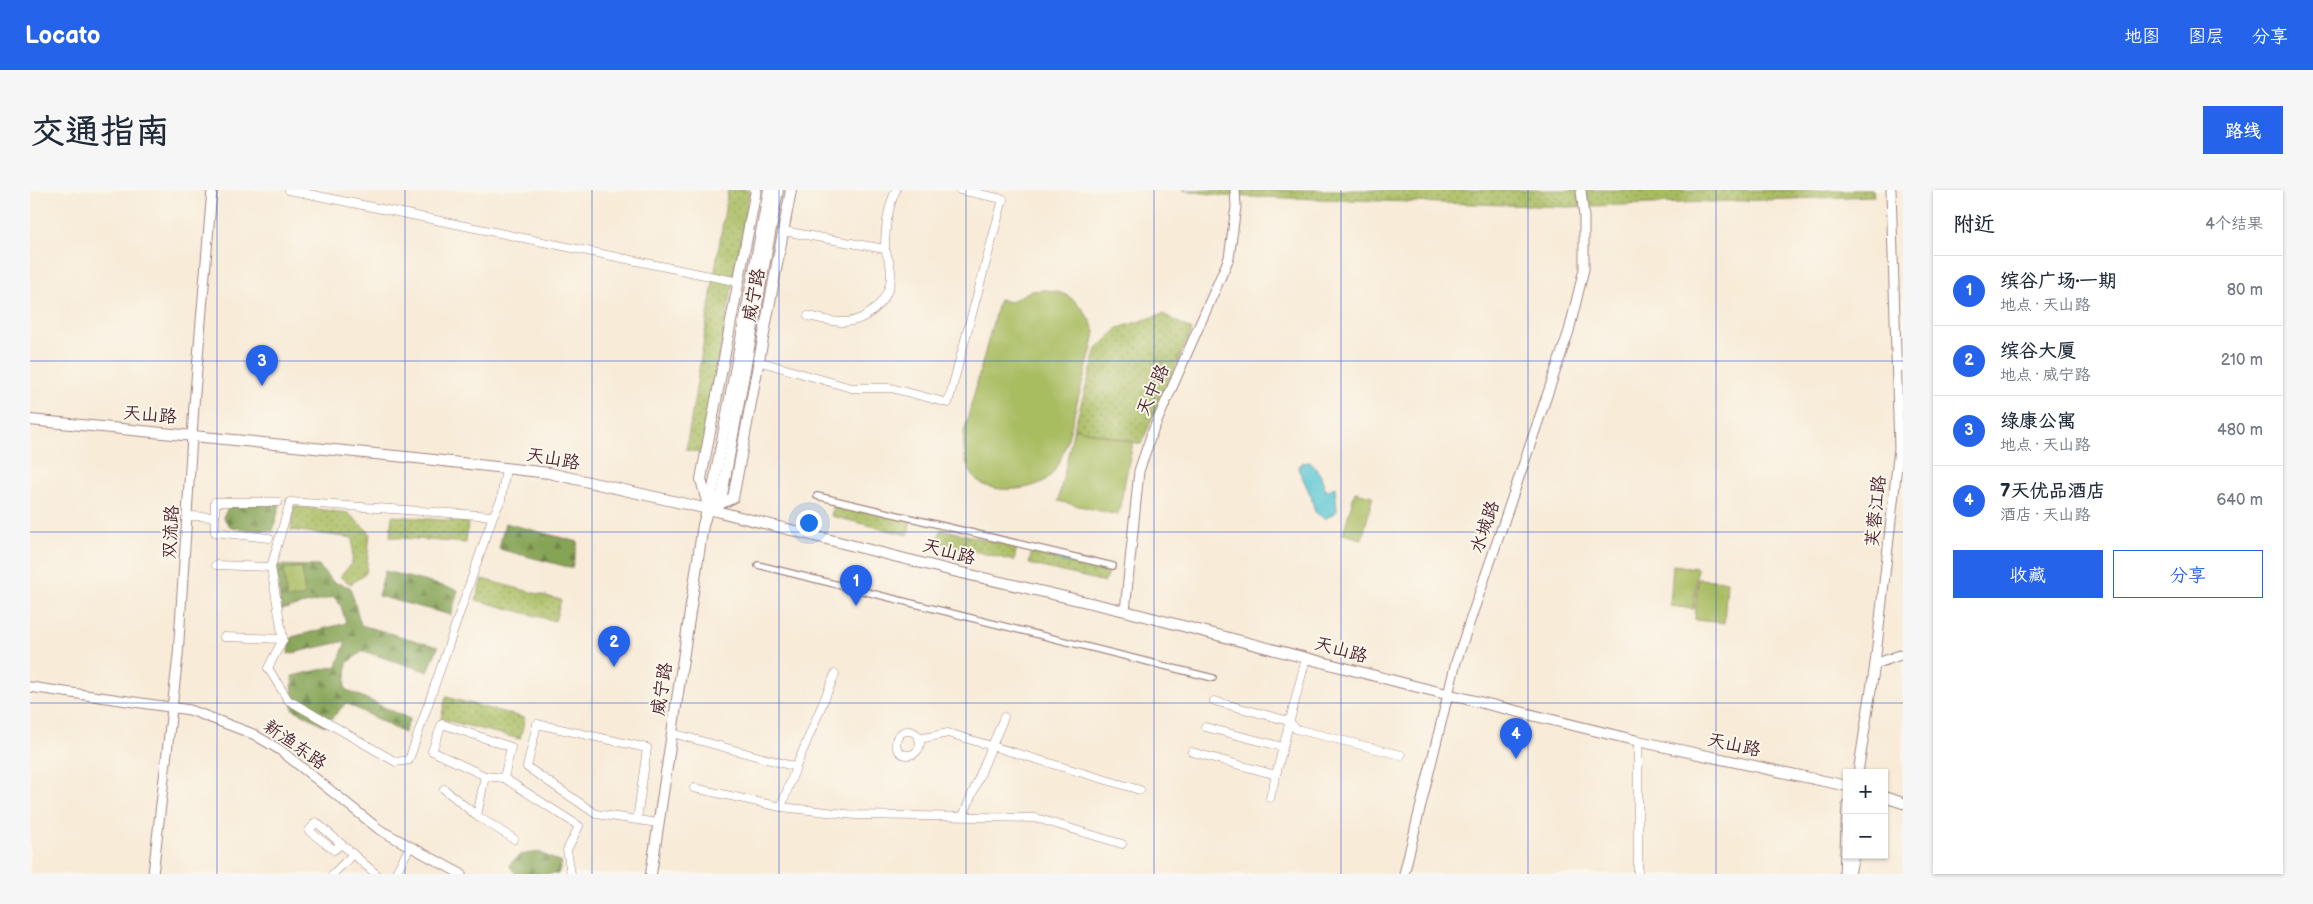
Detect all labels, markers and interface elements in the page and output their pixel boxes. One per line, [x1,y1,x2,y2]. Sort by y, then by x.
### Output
text: Locato [25,21,100,50]
text: 地图 [2124,26,2160,47]
text: 图层 [2188,26,2224,47]
text: 分享 [2252,26,2288,47]
button: 路线 [2203,106,2283,154]
text: 交通指南 [30,111,170,154]
text: 附近 [1953,212,1995,237]
text: 4个结果 [2205,215,2263,234]
street label: 威宁路 [739,266,769,324]
text: 缤谷广场·一期 [2000,270,2117,293]
text: 1 [1966,281,1972,300]
text: 80 m [2227,281,2263,300]
text: 地点 · 天山路 [2000,296,2090,315]
text: 缤谷大厦 [2000,340,2076,363]
pin: 3 [246,345,278,386]
text: 2 [1964,351,1974,370]
text: 210 m [2221,351,2263,370]
street label: 天中路 [1132,361,1174,419]
text: 地点 · 威宁路 [2000,366,2090,385]
street label: 天山路 [122,402,178,428]
text: 绿康公寓 [2000,410,2076,433]
text: 3 [1964,421,1974,440]
text: 480 m [2217,421,2263,440]
text: 地点 · 天山路 [2000,436,2090,455]
street label: 天山路 [525,444,581,474]
street label: 芙蓉江路 [1862,474,1890,548]
text: 7天优品酒店 [2000,480,2106,503]
text: 4 [1964,491,1974,510]
text: 640 m [2217,491,2263,510]
street label: 水城路 [1466,498,1504,556]
street label: 双流路 [159,504,183,560]
text: 酒店 · 天山路 [2000,506,2090,525]
your location [796,510,822,536]
street label: 天山路 [920,535,978,569]
button: 收藏 [1953,550,2103,598]
button: 分享 [2113,550,2263,598]
pin: 1 [840,565,872,606]
pin: 2 [598,626,630,667]
street label: 天山路 [1312,633,1370,667]
street label: 威宁路 [647,661,677,717]
street label: 新渔东路 [259,716,331,774]
pin: 4 [1500,718,1532,759]
street label: 天山路 [1705,729,1763,761]
map controls [1843,769,1888,859]
button: + [1843,769,1888,814]
button: − [1843,814,1888,859]

